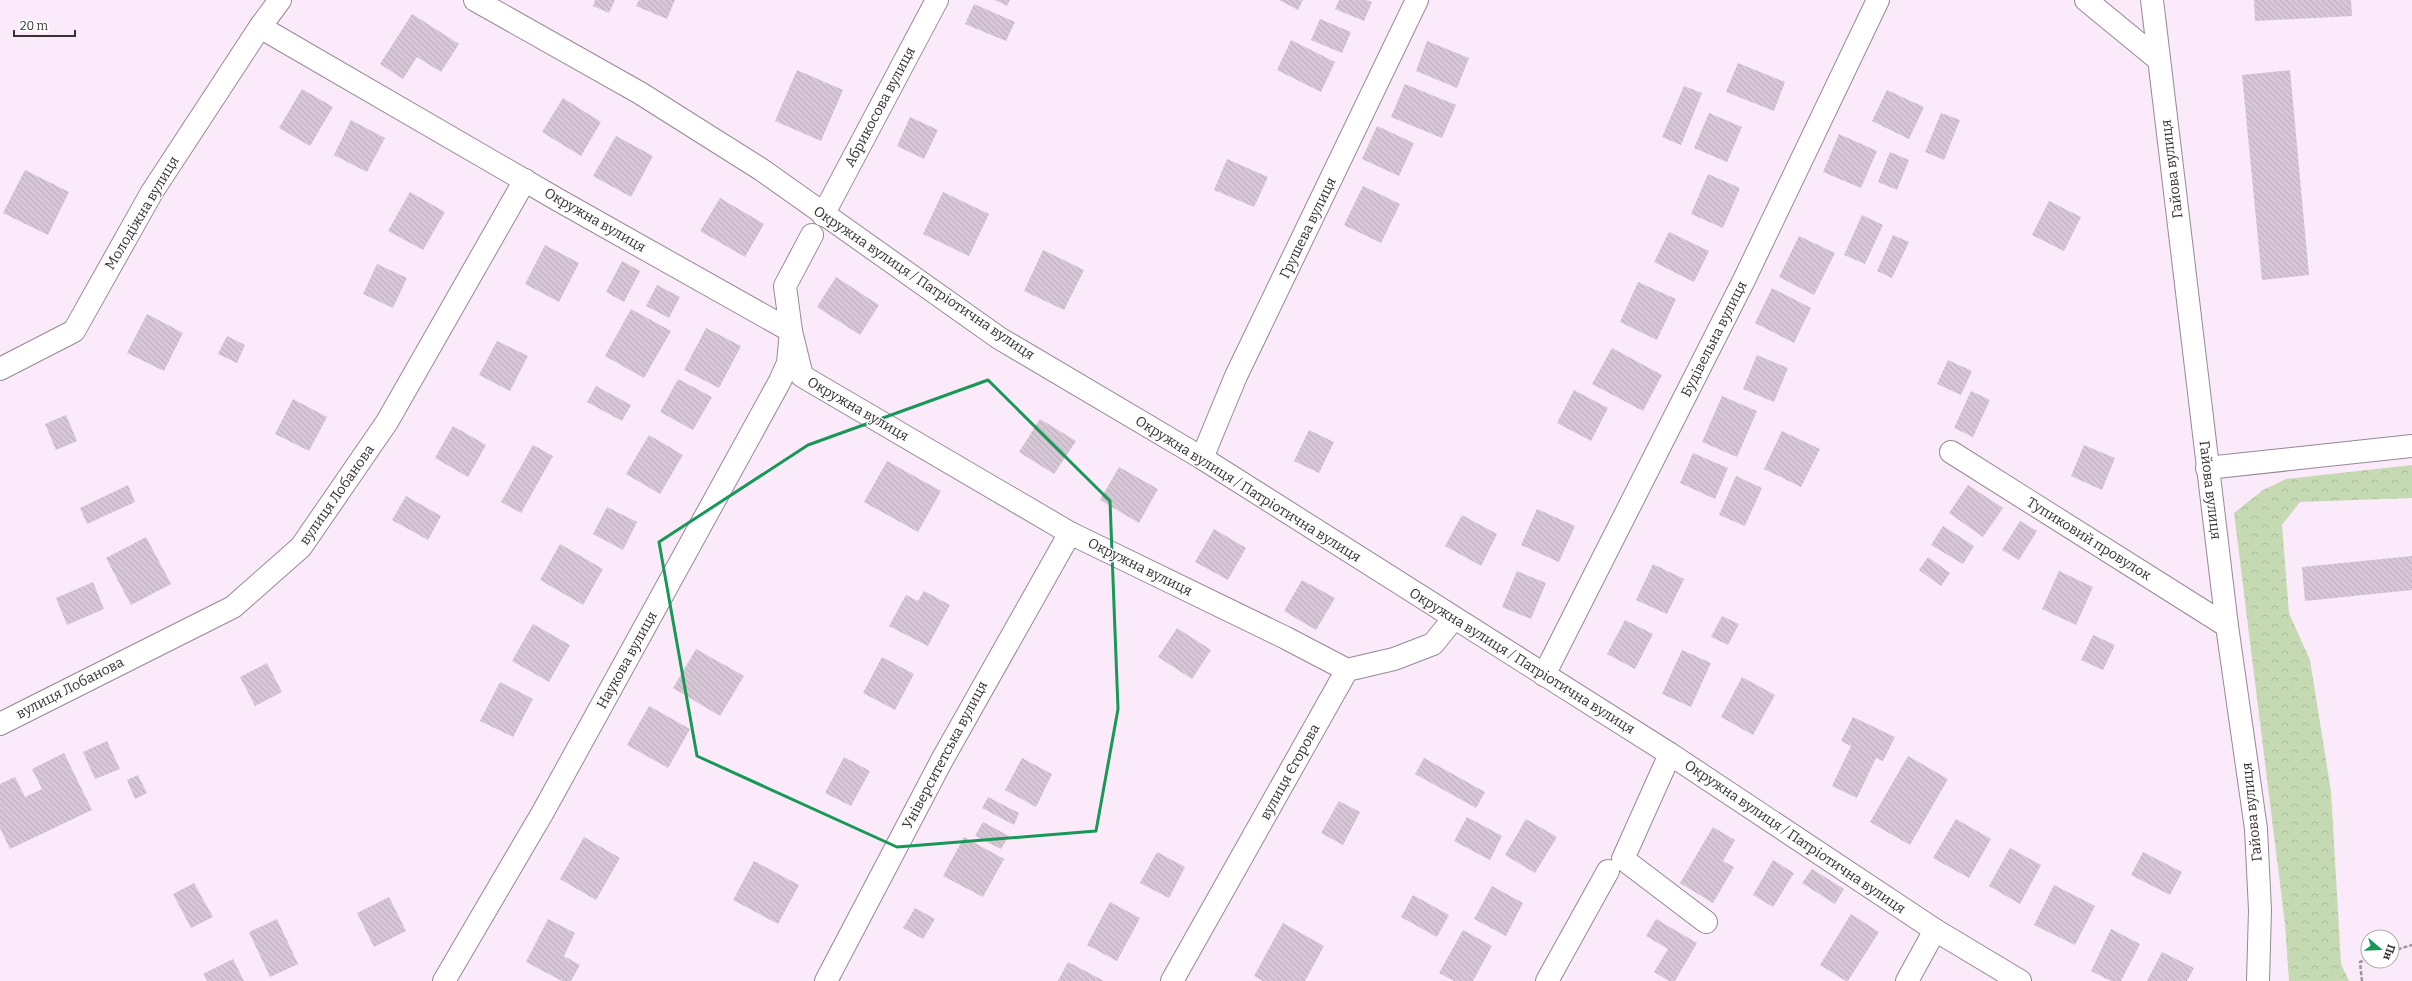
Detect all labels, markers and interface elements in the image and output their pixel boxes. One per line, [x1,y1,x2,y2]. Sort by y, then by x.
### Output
scale bar [14,12,75,38]
text: 20 m [20,19,49,33]
street label: Абрикосова вулиця [841,44,919,170]
street label: Гайова вулиця [2157,118,2186,219]
street label: Молодіжна вулиця [101,153,183,273]
street label: Грушева вулиця [1276,174,1340,281]
street label: Окружна вулиця [541,184,649,256]
street label: Окружна вулиця / Патріотична вулиця [810,203,1038,364]
street label: Будівельна вулиця [1677,278,1751,400]
street label: Окружна вулиця [804,373,912,445]
street label: Окружна вулиця / Патріотична вулиця [1132,412,1364,566]
street label: Гайова вулиця [2196,440,2225,541]
street label: вулиця Лобанова [296,441,378,548]
street label: Тупиковий провулок [2024,494,2155,585]
street label: Окружна вулиця [1085,534,1195,600]
street label: Окружна вулиця / Патріотична вулиця [1406,584,1638,738]
street label: Наукова вулиця [593,608,661,712]
street label: вулиця Лобанова [13,653,127,722]
street label: Університетська вулиця [899,678,991,832]
street label: вулиця Єгорова [1257,721,1324,823]
street label: Окружна вулиця / Патріотична вулиця [1681,757,1909,918]
street label: Гайова вулиця [2238,761,2266,862]
north arrow [2360,929,2400,969]
text: Пн [2380,942,2398,962]

